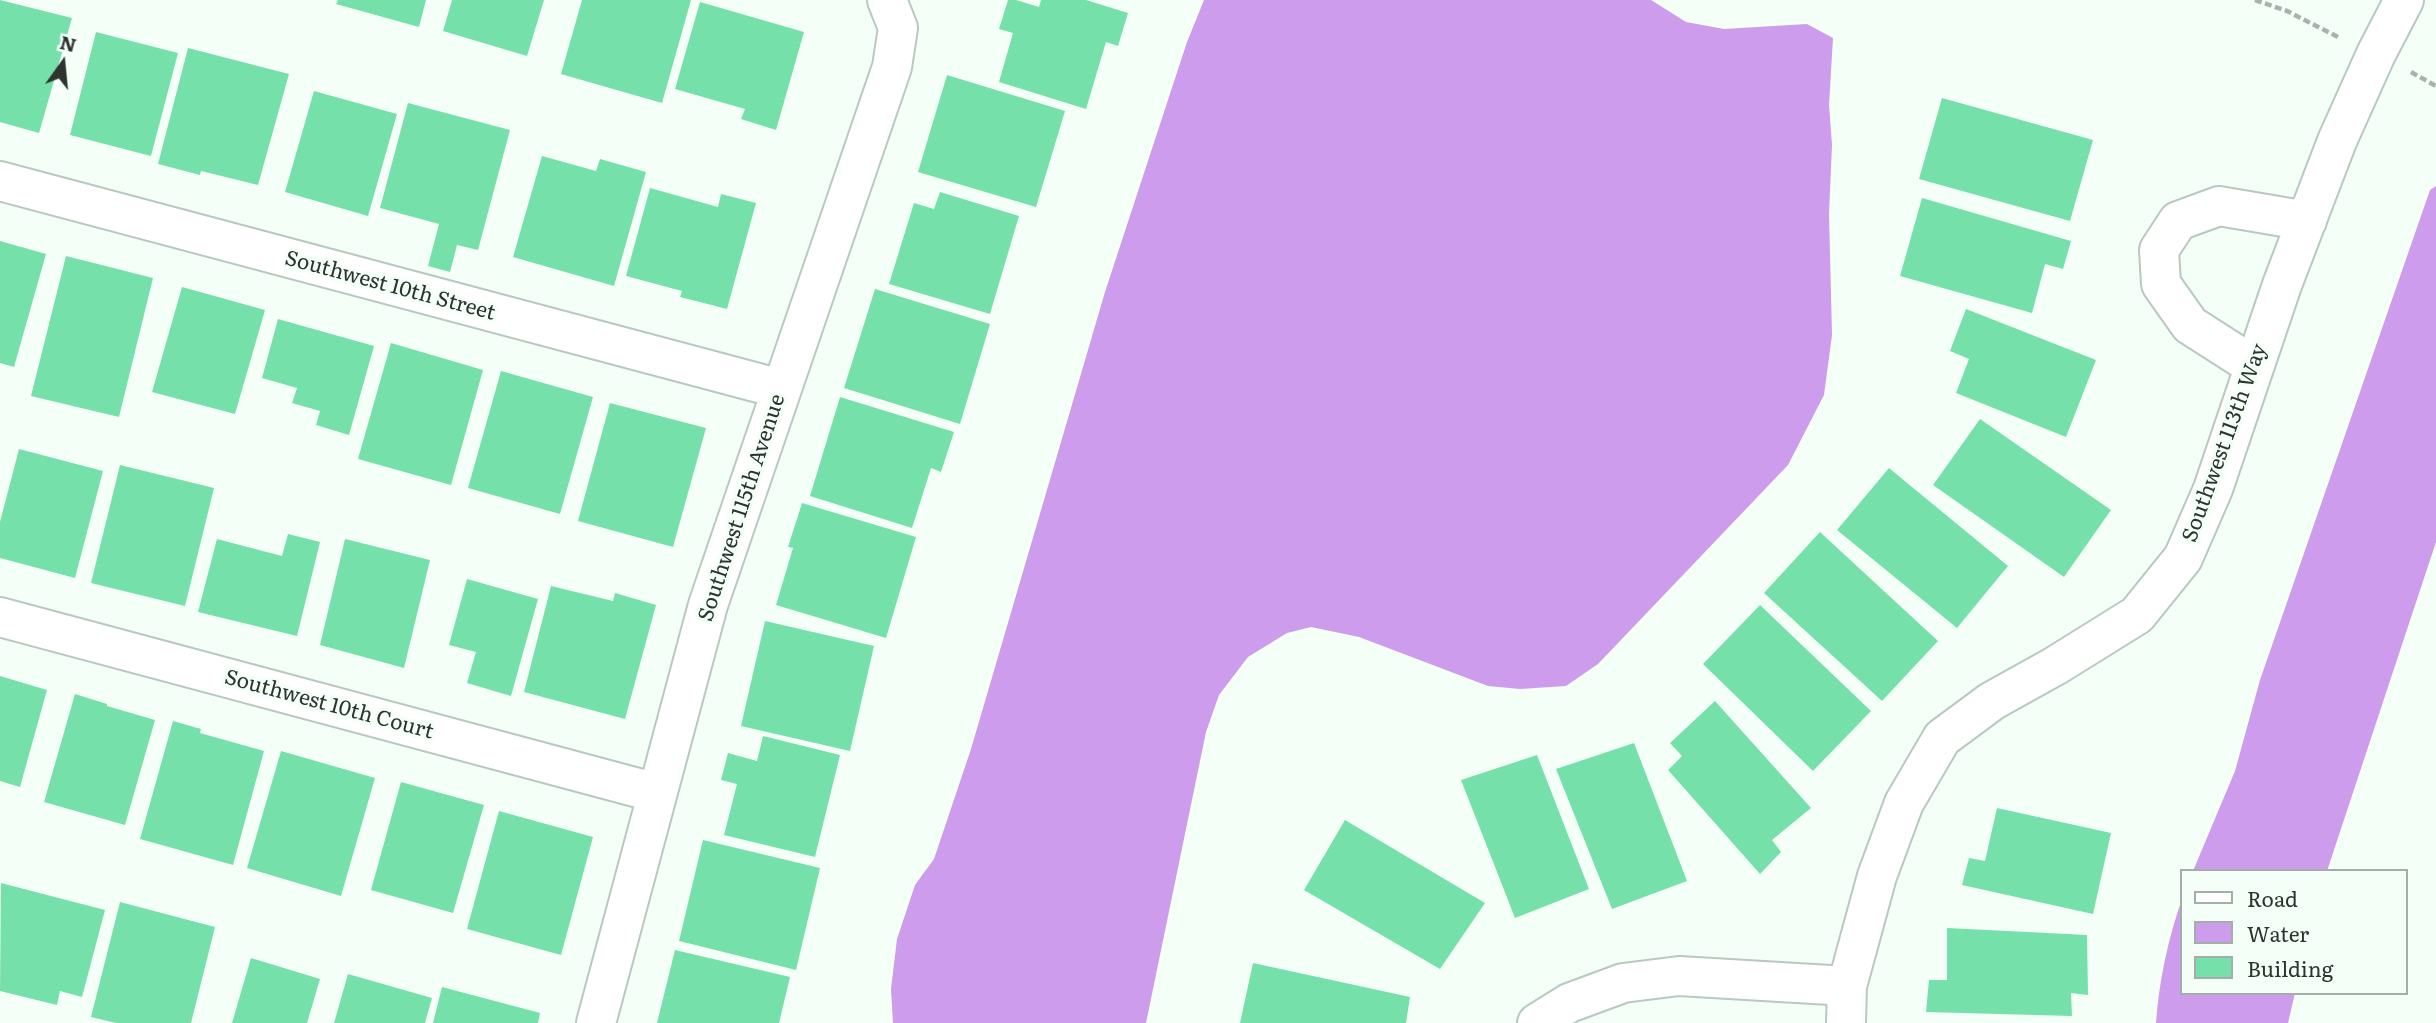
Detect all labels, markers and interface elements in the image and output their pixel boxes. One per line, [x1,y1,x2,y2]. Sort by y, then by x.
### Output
text: N [57,27,80,58]
north arrow [28,28,98,98]
street label: Southwest 10th Street [282,246,498,326]
street label: Southwest 113th Way [2177,340,2273,546]
street label: Southwest 115th Avenue [693,391,791,625]
street label: Southwest 10th Court [222,665,436,745]
legend [2180,869,2408,995]
text: Road [2247,882,2298,913]
text: Water [2247,917,2309,948]
text: Building [2247,952,2333,983]

